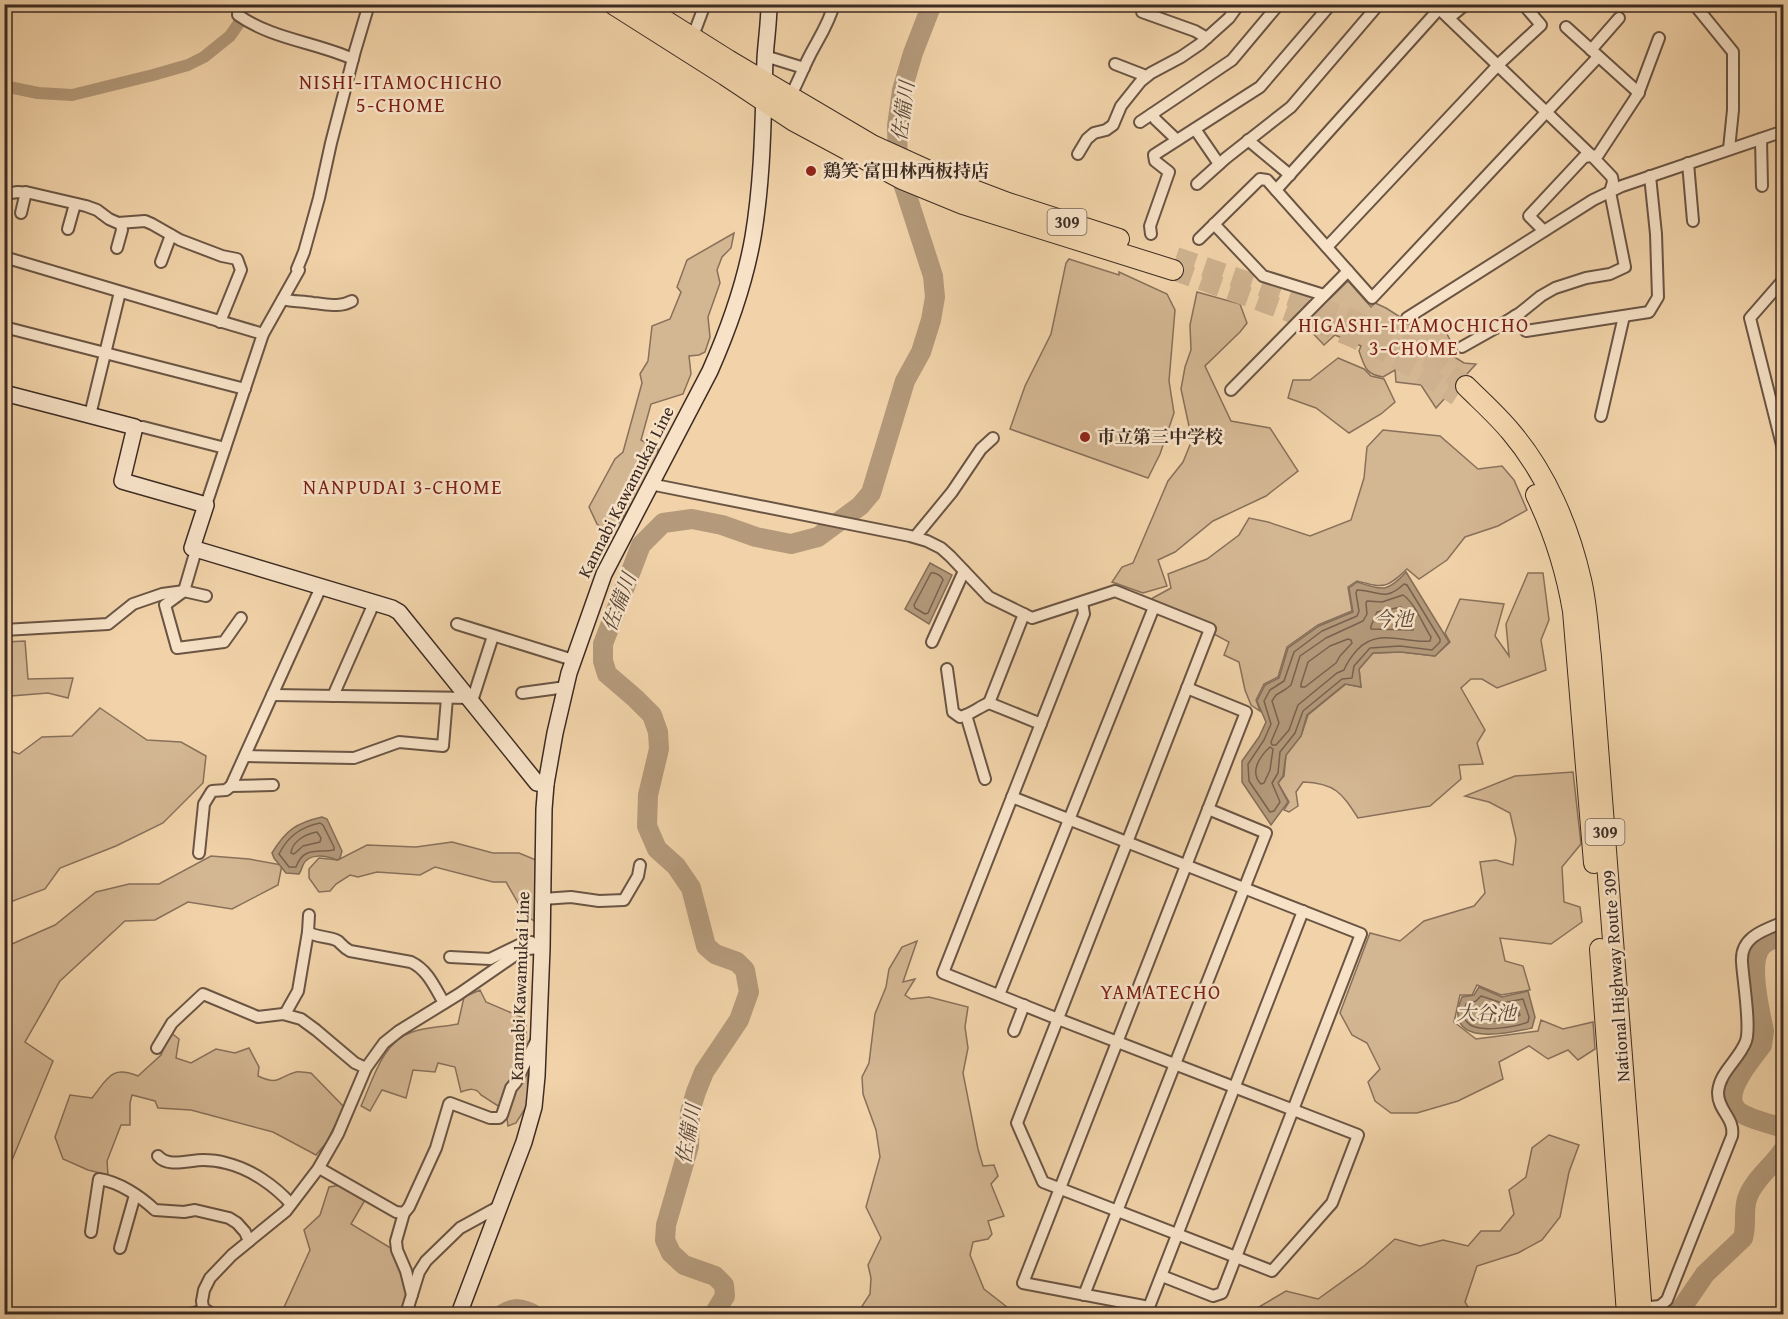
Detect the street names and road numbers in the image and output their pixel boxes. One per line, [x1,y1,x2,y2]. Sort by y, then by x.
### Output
road number: 309 [1048,209,1086,235]
street label: Kannabi Kawamukai Line [570,401,681,582]
road number: 309 [1586,819,1624,845]
street label: National Highway Route 309 [1595,869,1636,1083]
street label: Kannabi Kawamukai Line [503,891,536,1081]

